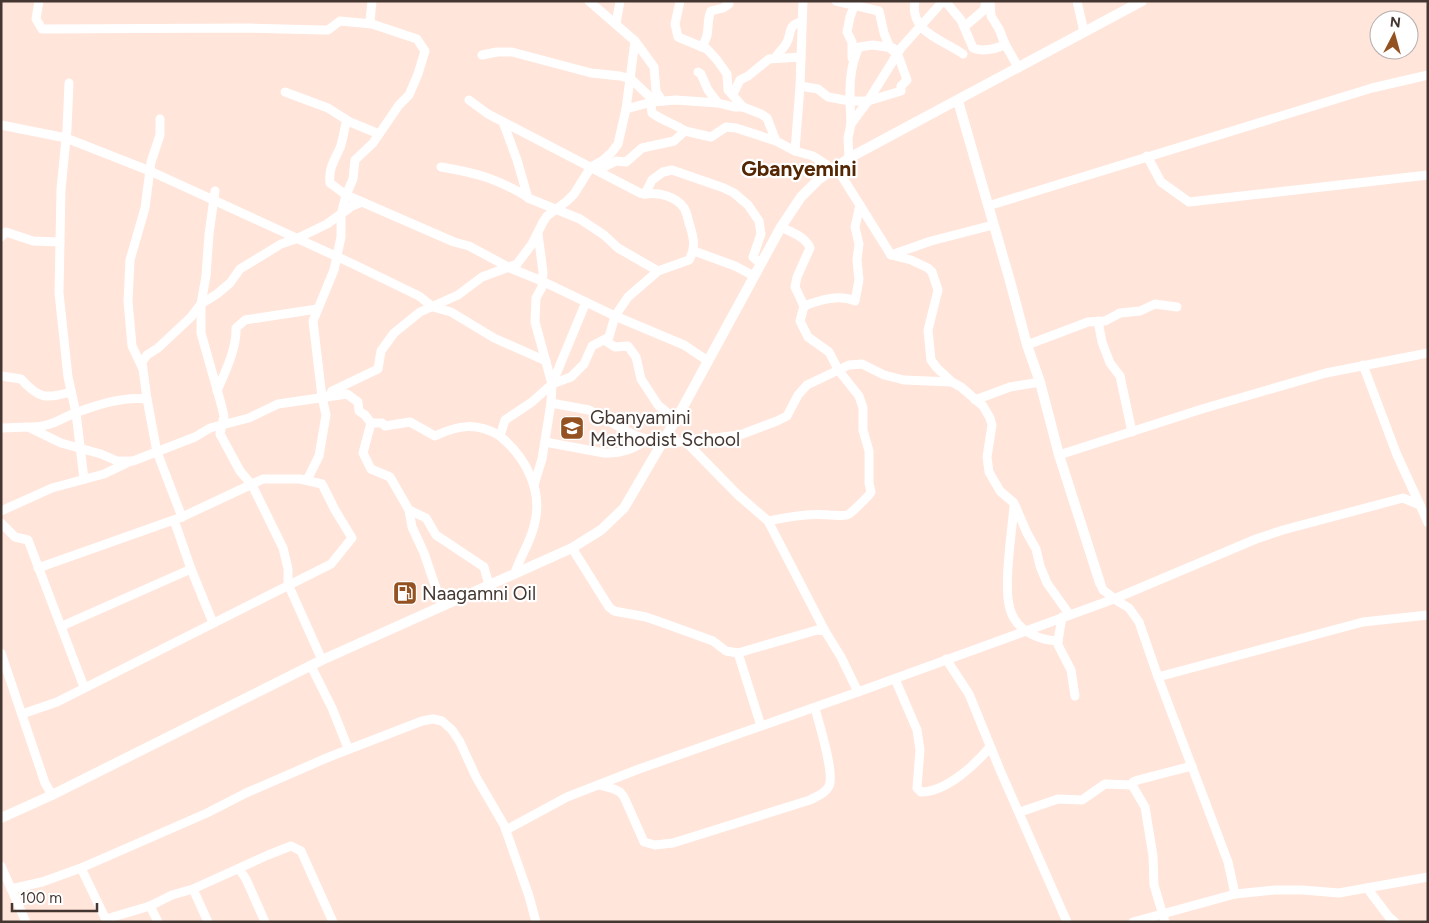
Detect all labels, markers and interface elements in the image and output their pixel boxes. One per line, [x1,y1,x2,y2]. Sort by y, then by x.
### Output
north arrow [1369,10,1419,60]
text: N [1389,14,1402,32]
district label: Gbanyemini [741,156,857,181]
place label: Gbanyamini Methodist School [590,406,740,451]
school or university icon: Gbanyamini Methodist School [559,415,585,441]
fuel station icon: Naagamni Oil [392,580,418,606]
place label: Naagamni Oil [422,582,536,605]
scale bar [12,880,98,912]
text: 100 m [20,889,62,907]

